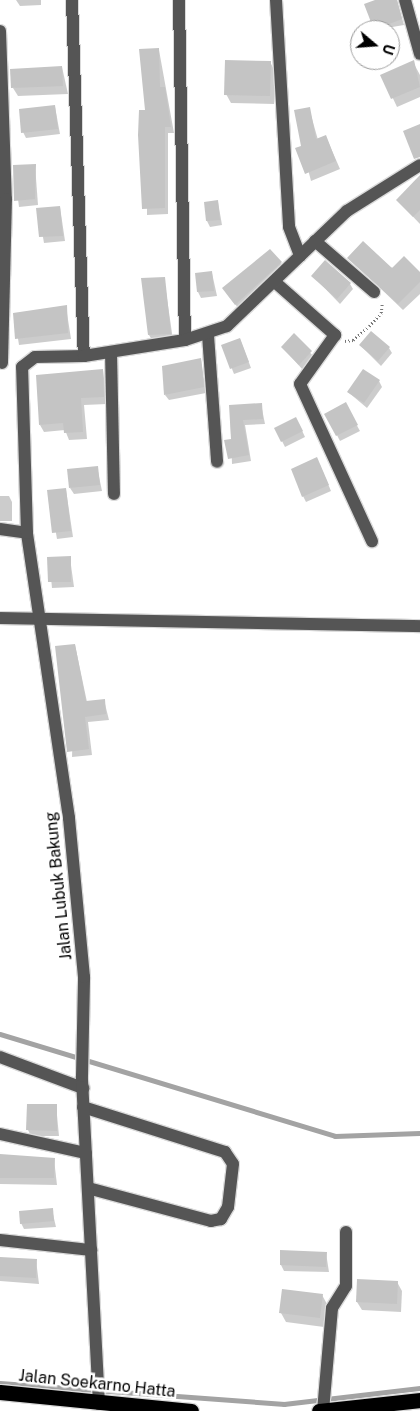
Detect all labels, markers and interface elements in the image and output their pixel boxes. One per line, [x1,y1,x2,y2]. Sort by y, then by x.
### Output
north arrow [350,20,400,70]
text: U [379,42,397,57]
street label: Jalan Lubuk Bakung [42,811,76,961]
street label: Jalan Soekarno Hatta [18,1366,176,1402]

